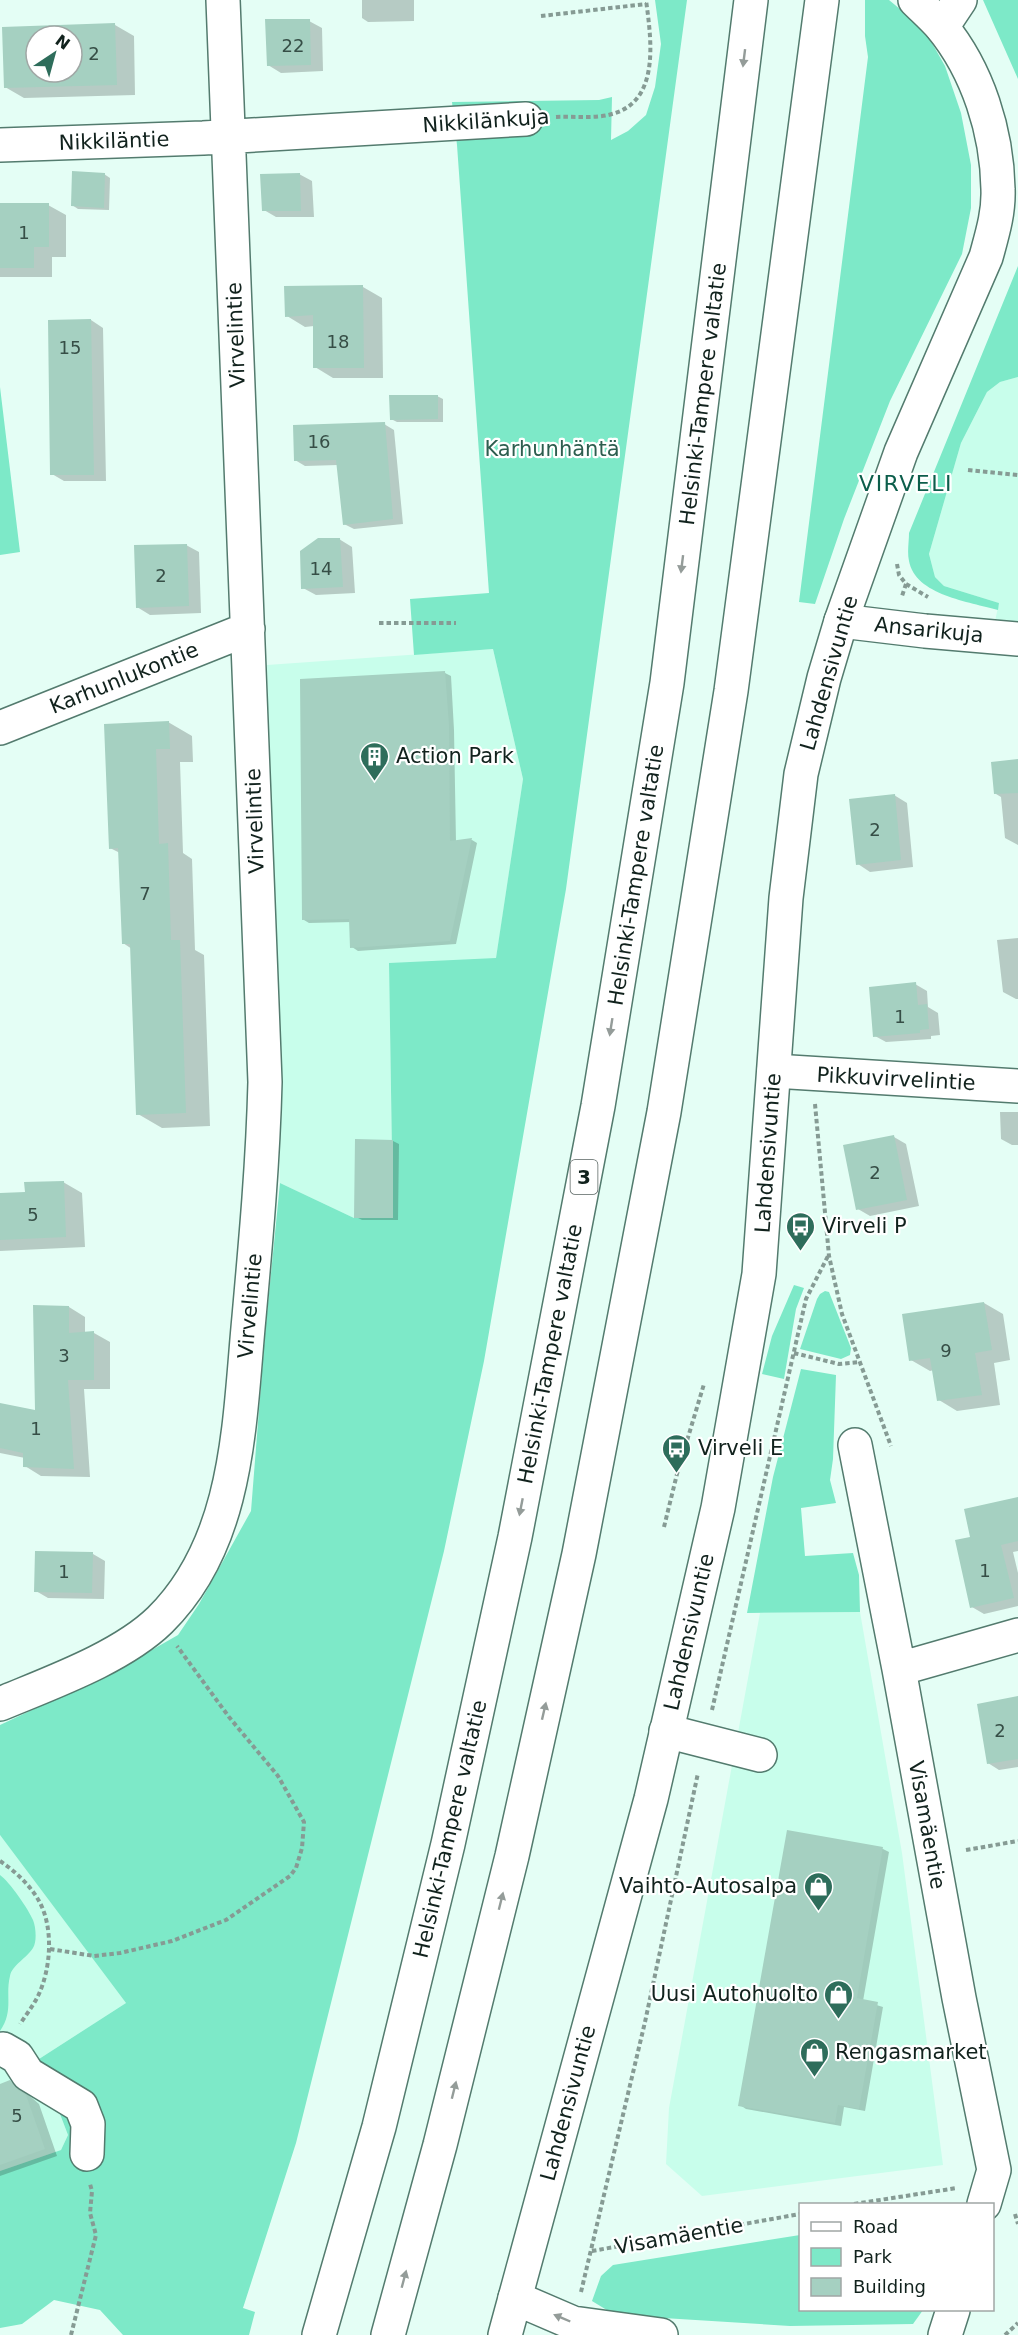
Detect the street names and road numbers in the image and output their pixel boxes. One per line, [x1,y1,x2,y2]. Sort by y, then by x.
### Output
street label: Nikkilänkuja [422,105,550,137]
street label: Nikkiläntie [58,127,170,155]
street label: Helsinki-Tampere valtatie [675,261,731,527]
street label: Virvelintie [222,282,250,388]
street label: Lahdensivuntie [795,593,863,753]
street label: Ansarikuja [873,612,985,648]
street label: Karhunlukontie [46,637,202,719]
street label: Helsinki-Tampere valtatie [603,743,669,1007]
street label: Virvelintie [241,768,269,874]
street label: Pikkuvirvelintie [816,1063,976,1095]
street label: Lahdensivuntie [750,1072,786,1234]
road number: 3 [570,1160,598,1194]
street label: Helsinki-Tampere valtatie [513,1222,587,1486]
street label: Virvelintie [233,1252,267,1360]
street label: Lahdensivuntie [659,1551,719,1713]
street label: Helsinki-Tampere valtatie [409,1698,491,1960]
street label: Visamäentie [904,1759,950,1891]
street label: Lahdensivuntie [536,2022,600,2184]
street label: Visamäentie [613,2213,745,2259]

